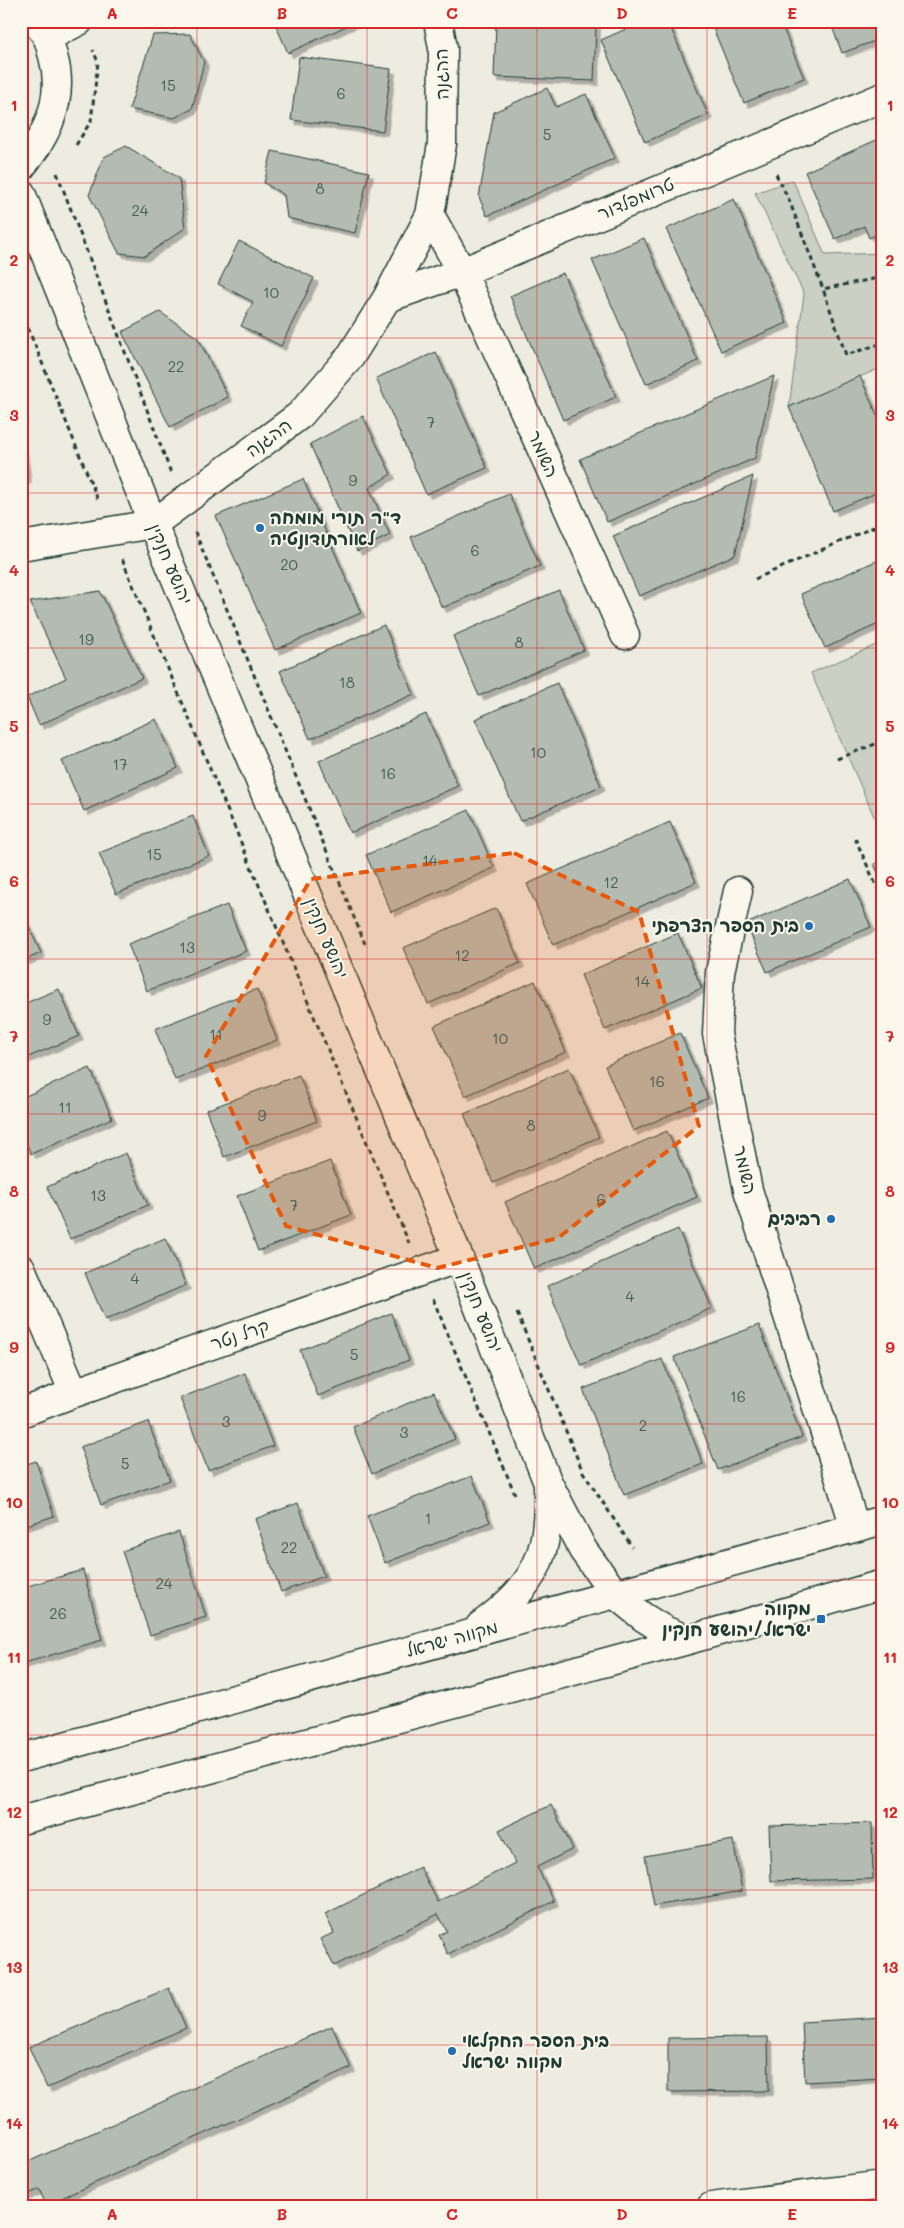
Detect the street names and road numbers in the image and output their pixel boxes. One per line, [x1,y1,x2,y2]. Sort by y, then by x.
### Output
street label: ההגנה [429,48,453,100]
street label: טרומפלדור [593,171,678,225]
street label: ההגנה [241,412,296,462]
street label: השומר [523,426,565,481]
street label: יהושע חנקין [143,519,199,608]
street label: יהושע חנקין [299,893,355,982]
street label: השומר [729,1143,763,1197]
street label: יהושע חנקין [455,1267,509,1356]
street label: קרל נטר [207,1313,272,1355]
street label: מקווה ישראל [403,1614,501,1662]

